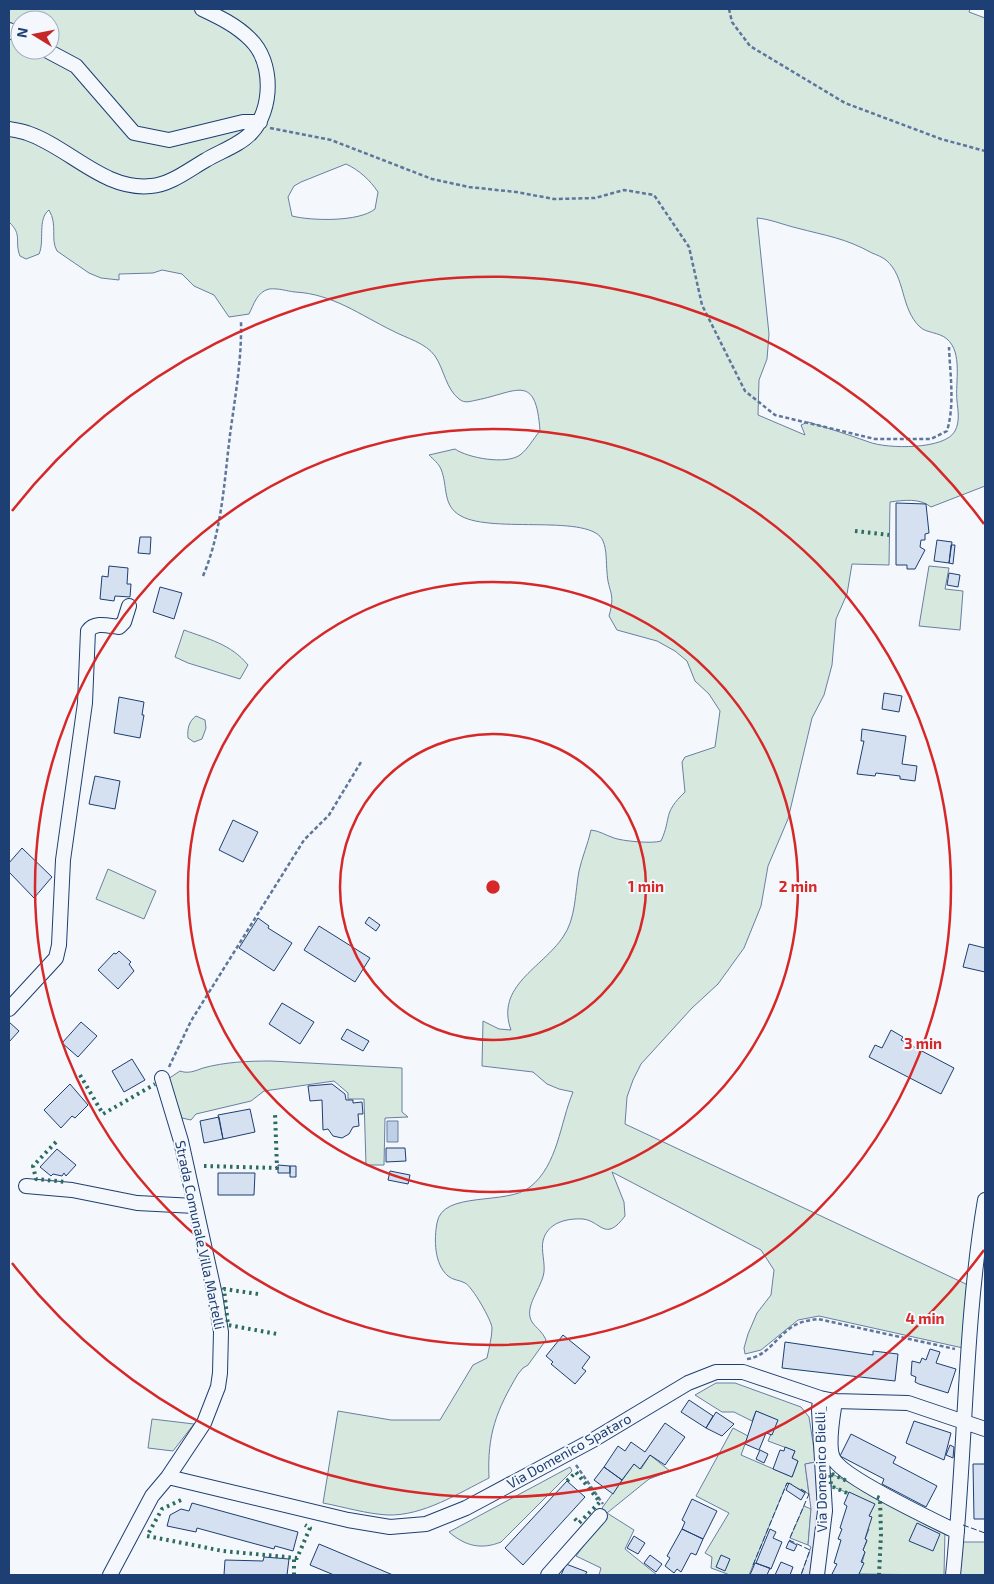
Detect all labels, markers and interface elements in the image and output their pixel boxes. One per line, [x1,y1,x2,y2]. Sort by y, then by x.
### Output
north arrow [10,10,60,60]
text: N [12,26,31,39]
text: 1 min [628,877,664,895]
text: 2 min [779,877,817,895]
centre of rings [484,878,502,896]
text: 3 min [904,1034,942,1052]
street label: Strada Comunale Villa Martelli [172,1139,229,1331]
text: 4 min [905,1309,945,1327]
street label: Via Domenico Spataro [504,1409,634,1492]
street label: Via Domenico Bielli [811,1412,830,1533]

